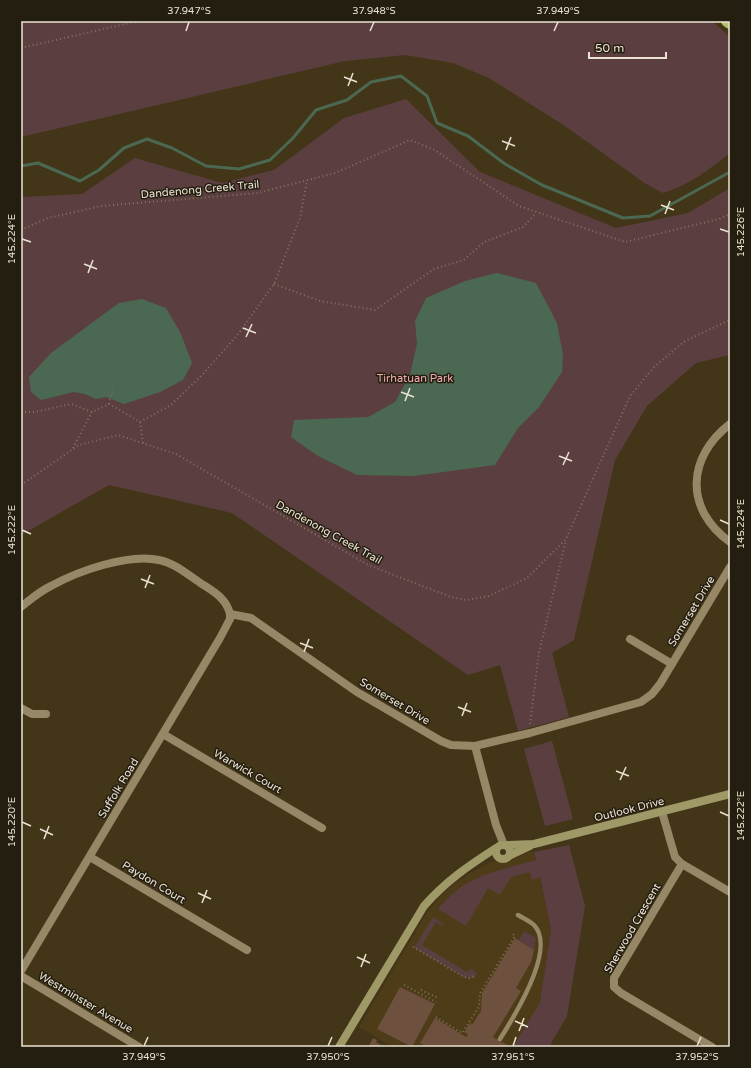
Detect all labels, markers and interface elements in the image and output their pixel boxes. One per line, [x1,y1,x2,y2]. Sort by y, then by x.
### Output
text: 37.947°S [167,5,211,17]
text: 37.948°S [352,5,396,17]
text: 37.949°S [536,5,580,17]
scale bar [589,34,666,60]
text: 50 m [595,41,624,55]
street label: Dandenong Creek Trail [140,178,260,201]
text: 145.226°E [735,207,747,257]
text: 145.224°E [6,214,18,264]
park label: Tirhatuan Park [377,372,453,385]
street label: Dandenong Creek Trail [274,498,384,567]
text: 145.224°E [735,499,747,549]
text: 145.222°E [6,505,18,555]
street label: Somerset Drive [665,574,718,649]
street label: Somerset Drive [357,675,432,728]
street label: Warwick Court [211,747,284,796]
street label: Suffolk Road [95,756,141,821]
text: 145.222°E [735,791,747,841]
street label: Outlook Drive [593,794,666,824]
text: 145.220°E [6,797,18,847]
street label: Paydon Court [120,858,188,906]
street label: Sherwood Crescent [601,881,663,975]
street label: Westminster Avenue [36,969,135,1036]
text: 37.949°S [122,1051,166,1063]
text: 37.950°S [306,1051,350,1063]
text: 37.951°S [491,1051,535,1063]
text: 37.952°S [675,1051,719,1063]

